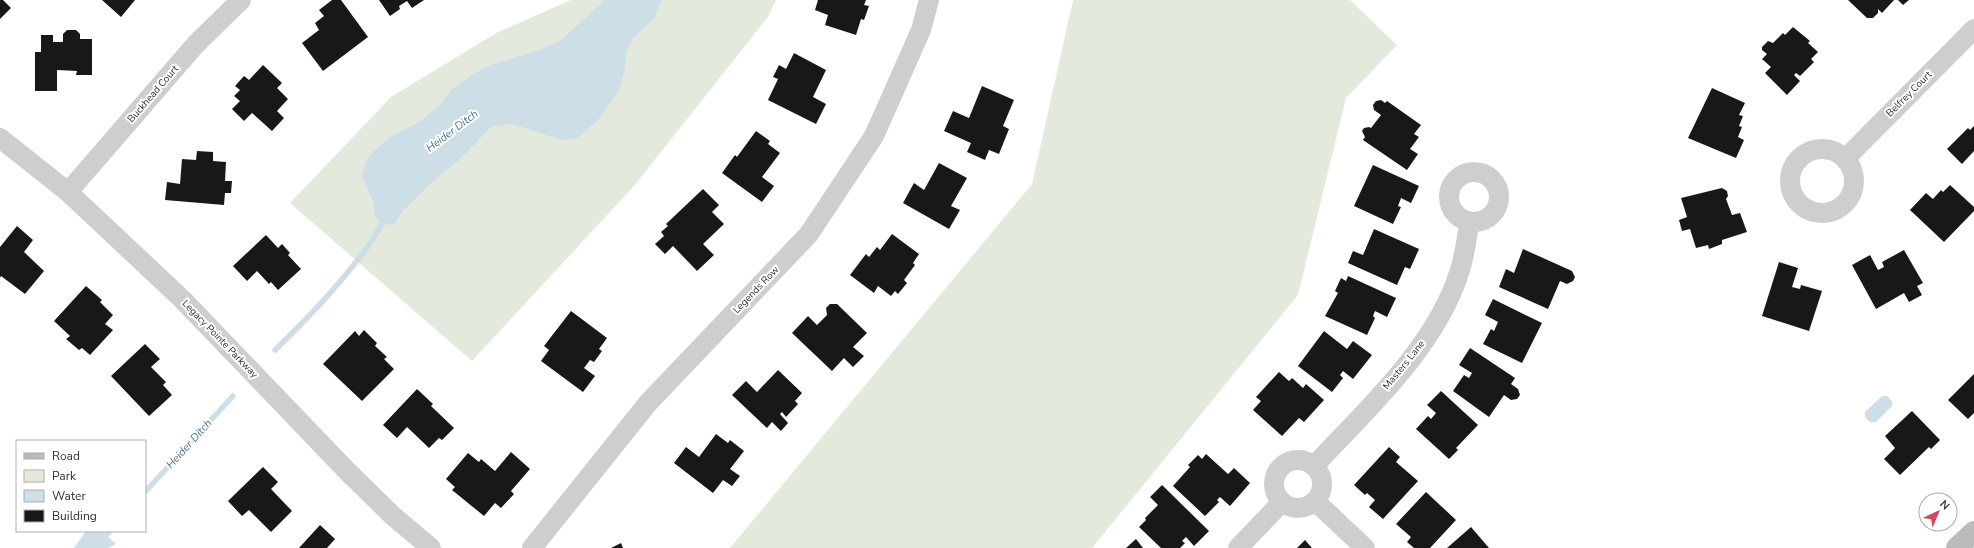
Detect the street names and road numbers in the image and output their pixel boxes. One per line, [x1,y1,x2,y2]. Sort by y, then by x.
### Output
street label: Buckhead Court [124,62,182,126]
street label: Belfrey Court [1883,68,1935,120]
street label: Legends Row [730,263,783,317]
street label: Legacy Pointe Parkway [179,297,262,382]
street label: Masters Lane [1380,337,1428,393]

